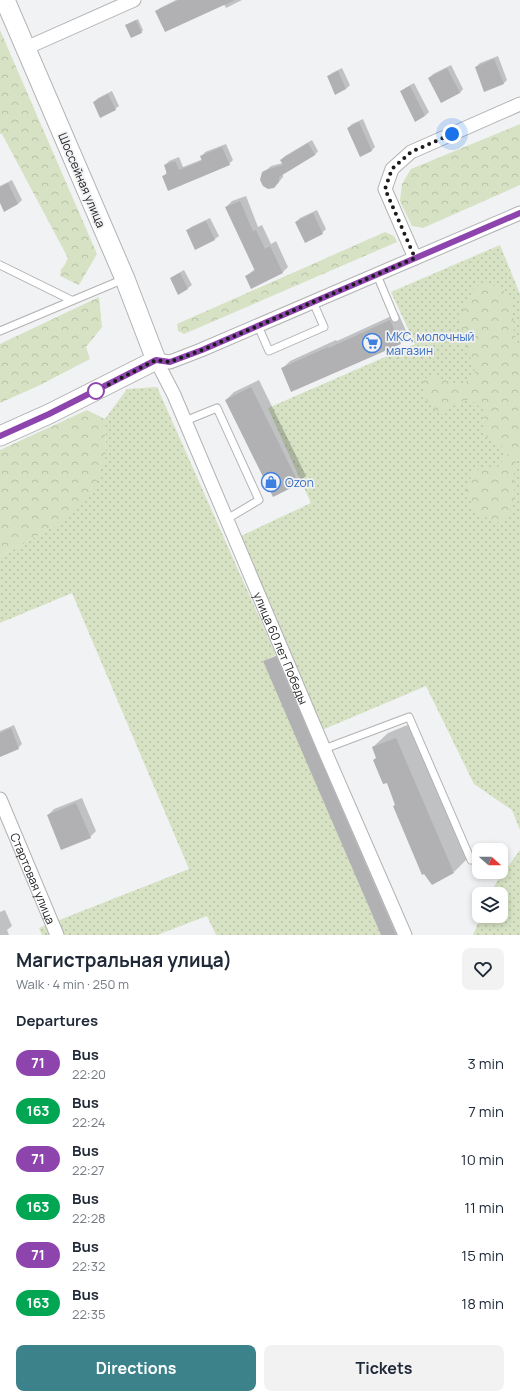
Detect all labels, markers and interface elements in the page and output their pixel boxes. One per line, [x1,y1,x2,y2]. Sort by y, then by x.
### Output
your location [442,124,462,144]
street label: Шоссейная улица [54,130,110,230]
place label: МКС, молочный магазин [386,328,474,359]
supermarket icon: МКС, молочный магазин [361,332,383,354]
unlabelled marker [87,382,105,400]
shop icon: Ozon [260,471,282,493]
place label: Ozon [285,474,314,491]
street label: улица 60 лет Победы [250,589,312,707]
street label: Стартовая улица [7,830,60,927]
north arrow [472,843,508,879]
map controls [472,843,508,923]
button: layers [472,887,508,923]
text: Магистральная улица) [16,947,232,973]
button: heart [462,948,504,990]
text: Walk · 4 min · 250 m [16,975,129,993]
text: Departures [16,1010,98,1031]
text: Bus [72,1044,99,1065]
text: 71 [31,1053,45,1072]
text: 3 min [468,1053,504,1074]
text: 22:20 [72,1065,106,1083]
text: Bus [72,1092,99,1113]
text: 163 [27,1101,49,1120]
text: 7 min [468,1101,504,1122]
text: 22:24 [72,1113,106,1131]
text: Bus [72,1140,99,1161]
text: 71 [31,1149,45,1168]
text: 10 min [461,1149,504,1170]
text: 22:27 [72,1161,105,1179]
text: Bus [72,1188,99,1209]
text: 163 [27,1197,49,1216]
text: 11 min [464,1197,504,1218]
text: 22:28 [72,1209,106,1227]
text: Bus [72,1236,99,1257]
text: 71 [31,1245,45,1264]
text: 15 min [461,1245,504,1266]
text: 22:32 [72,1257,105,1275]
text: Bus [72,1284,99,1305]
text: 163 [27,1293,49,1312]
text: 18 min [461,1293,504,1314]
text: 22:35 [72,1305,105,1323]
button: Directions [16,1345,256,1391]
button: Tickets [264,1345,504,1391]

